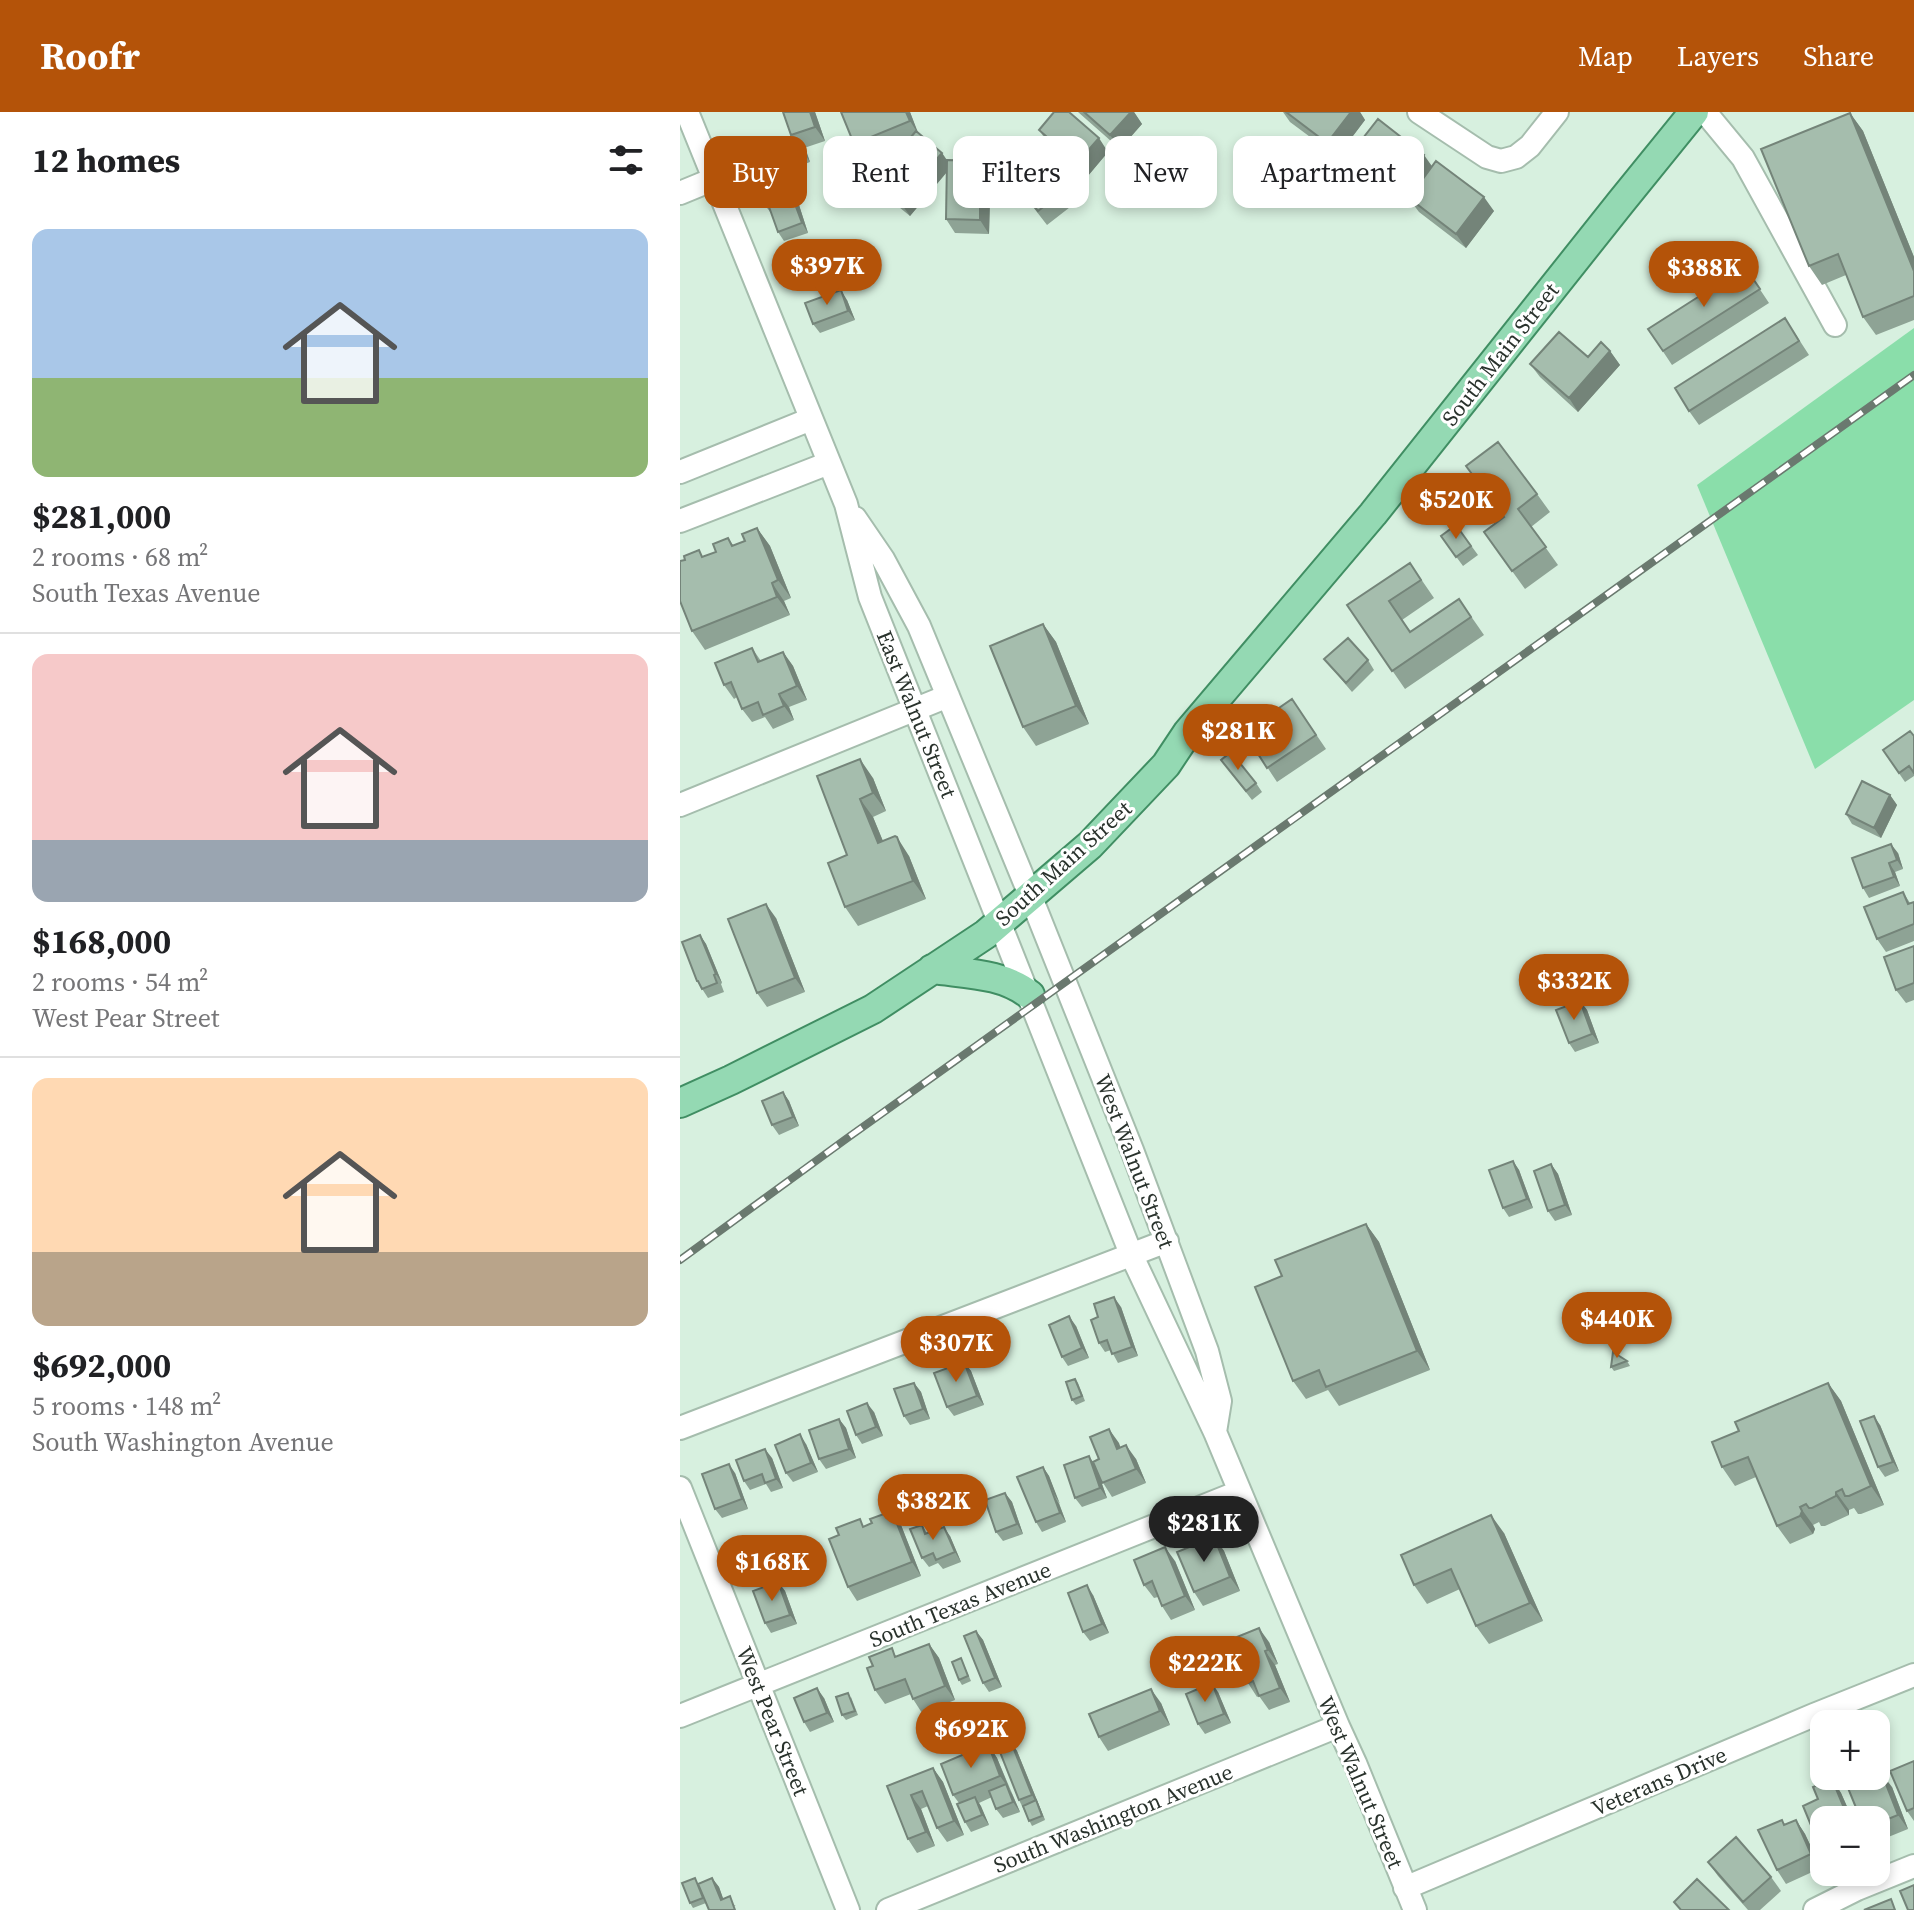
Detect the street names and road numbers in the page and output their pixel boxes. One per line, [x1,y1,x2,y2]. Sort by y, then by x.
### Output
street label: South Main Street [1435,276,1566,432]
street label: East Walnut Street [870,626,965,803]
street label: South Main Street [988,793,1138,932]
street label: West Walnut Street [1088,1069,1182,1253]
street label: South Texas Avenue [865,1554,1055,1654]
street label: West Pear Street [729,1642,817,1801]
street label: West Walnut Street [1311,1691,1411,1874]
street label: Veterans Drive [1587,1739,1731,1823]
street label: South Washington Avenue [989,1756,1237,1880]

